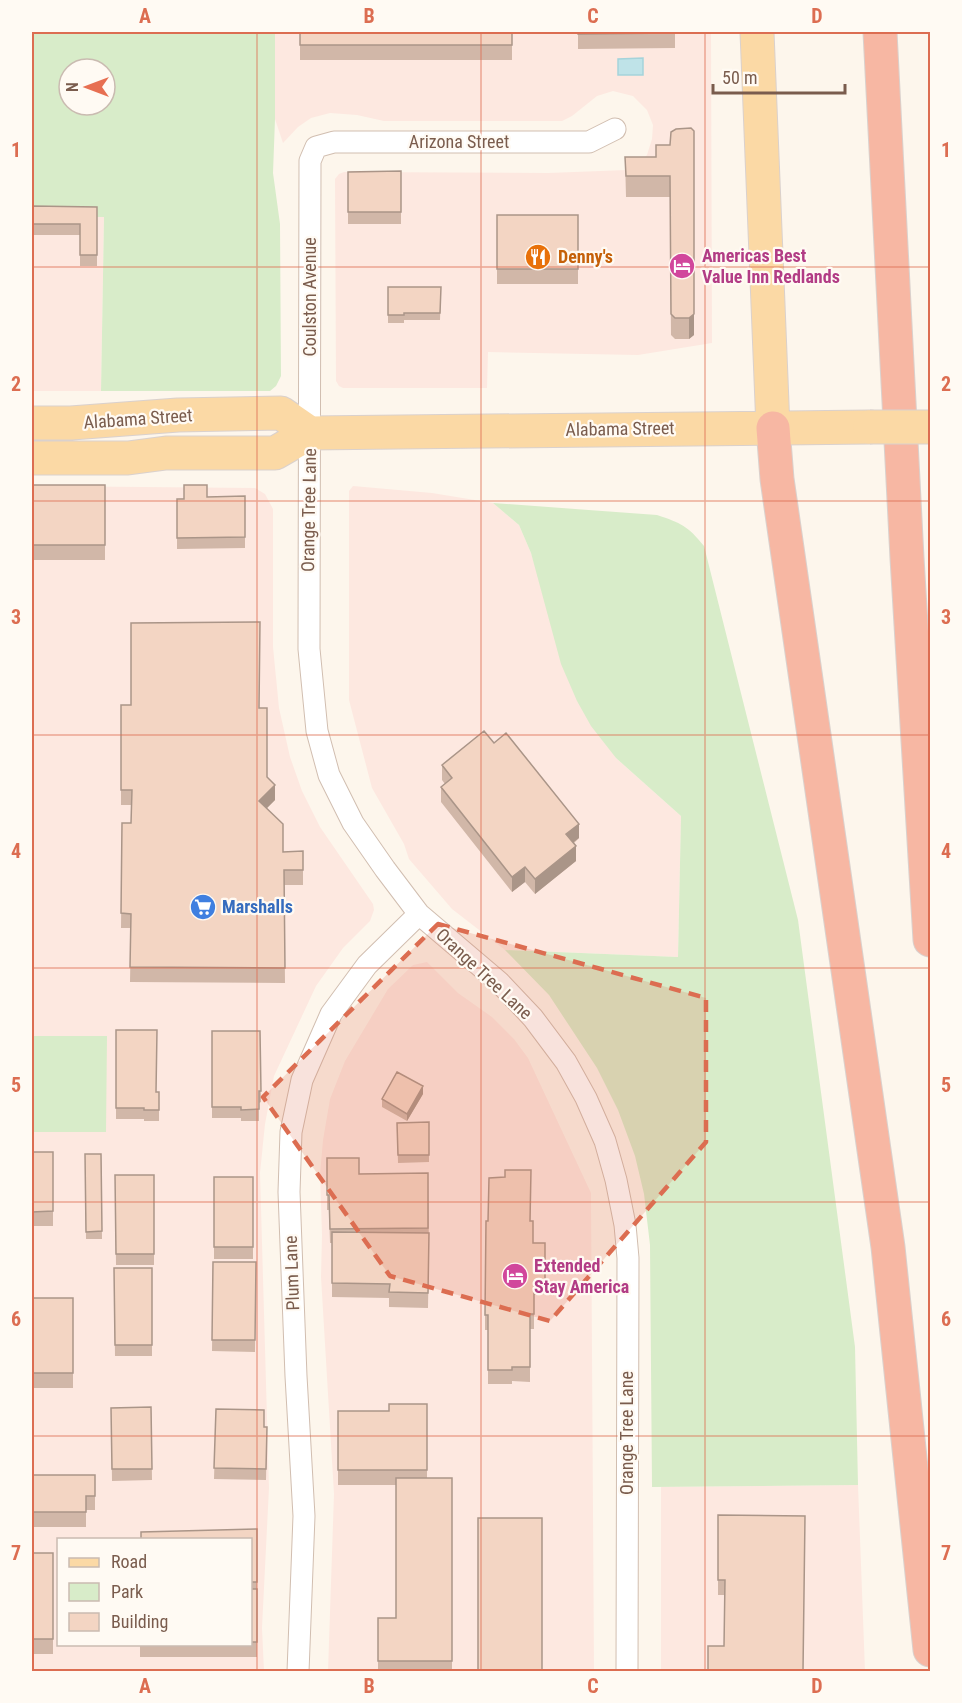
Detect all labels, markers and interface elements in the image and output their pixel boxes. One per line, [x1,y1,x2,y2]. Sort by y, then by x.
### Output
text: A [139,4,151,28]
text: B [363,4,375,28]
text: C [587,4,599,28]
text: D [811,4,823,28]
north arrow [57,57,117,117]
scale bar [713,57,845,95]
text: 50 m [722,67,757,88]
text: N [63,82,82,92]
street label: Arizona Street [409,131,509,152]
text: 1 [11,138,21,162]
text: 1 [941,138,951,162]
street label: Coulston Avenue [299,237,320,357]
restaurant icon: Denny's [523,242,553,272]
place label: Americas Best Value Inn Redlands [702,245,840,287]
place label: Denny's [558,246,613,267]
hotel icon: Americas Best Value Inn Redlands [667,251,697,281]
text: 2 [11,372,21,396]
text: 2 [941,372,951,396]
street label: Alabama Street [83,404,193,433]
street label: Alabama Street [565,417,675,440]
street label: Orange Tree Lane [297,448,320,572]
text: 3 [11,605,21,629]
text: 3 [941,605,951,629]
text: 4 [11,839,21,863]
text: 4 [941,839,951,863]
supermarket icon: Marshalls [188,892,218,922]
place label: Marshalls [222,896,293,917]
street label: Orange Tree Lane [432,924,537,1024]
text: 5 [11,1073,21,1097]
text: 5 [941,1073,951,1097]
street label: Plum Lane [280,1235,303,1311]
place label: Extended Stay America [534,1255,629,1297]
hotel icon: Extended Stay America [500,1261,530,1291]
text: 6 [11,1307,21,1331]
text: 6 [941,1307,951,1331]
street label: Orange Tree Lane [616,1371,637,1495]
legend [57,1538,252,1646]
text: 7 [11,1541,21,1565]
text: 7 [941,1541,951,1565]
text: Road [111,1551,147,1572]
text: Park [111,1581,143,1602]
text: Building [111,1611,168,1632]
text: A [139,1674,151,1698]
text: B [363,1674,375,1698]
text: C [587,1674,599,1698]
text: D [811,1674,823,1698]

